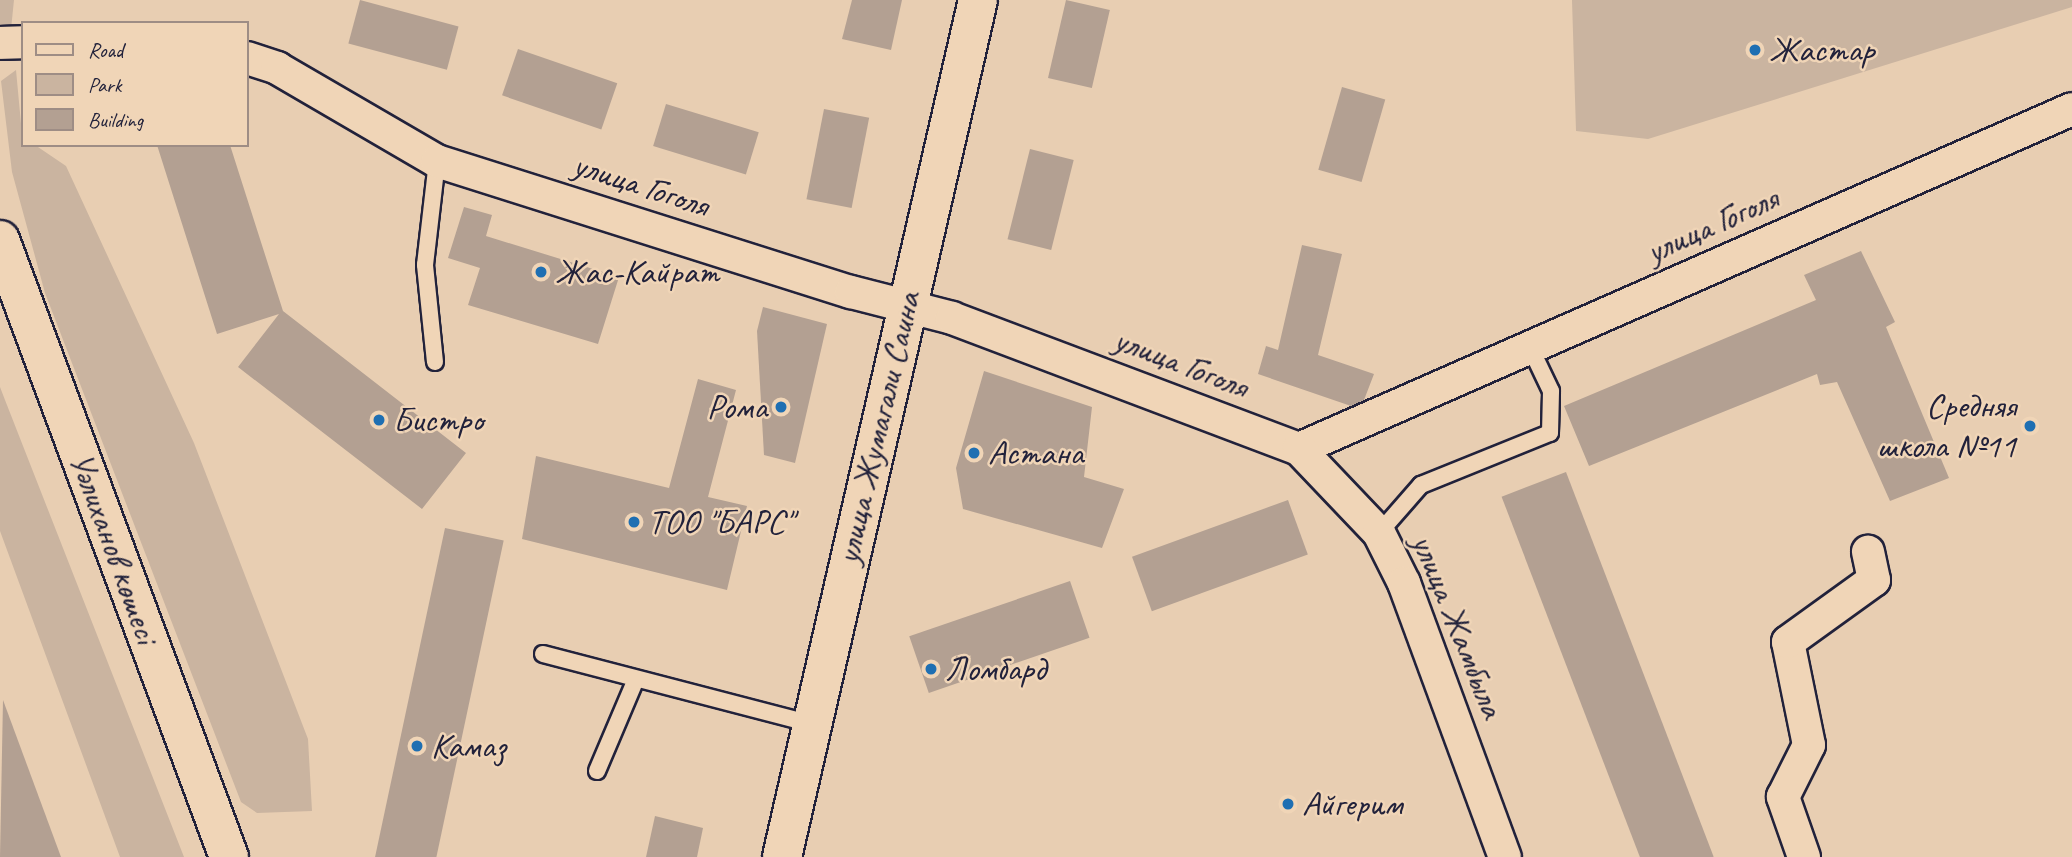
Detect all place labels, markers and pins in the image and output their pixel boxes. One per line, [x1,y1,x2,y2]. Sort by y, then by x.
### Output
place label: Жастар [1769,29,1874,71]
marker: Жастар [1747,42,1763,58]
place label: Жас-Кайрат [555,251,719,293]
marker: Жас-Кайрат [533,264,549,280]
place label: Средняя школа №11 [1877,385,2016,467]
place label: Рома [707,386,767,428]
place label: Бистро [393,399,483,441]
marker: Рома [773,399,789,415]
marker: Бистро [371,412,387,428]
marker: Средняя школа №11 [2022,418,2038,434]
place label: Астана [988,432,1083,474]
marker: Астана [966,445,982,461]
place label: ТОО "БАРС" [648,501,793,543]
marker: ТОО "БАРС" [626,514,642,530]
place label: Ломбард [945,648,1046,690]
marker: Ломбард [923,661,939,677]
place label: Камаз [431,725,505,767]
marker: Камаз [409,738,425,754]
place label: Айгерим [1302,783,1402,825]
marker: Айгерим [1280,796,1296,812]

